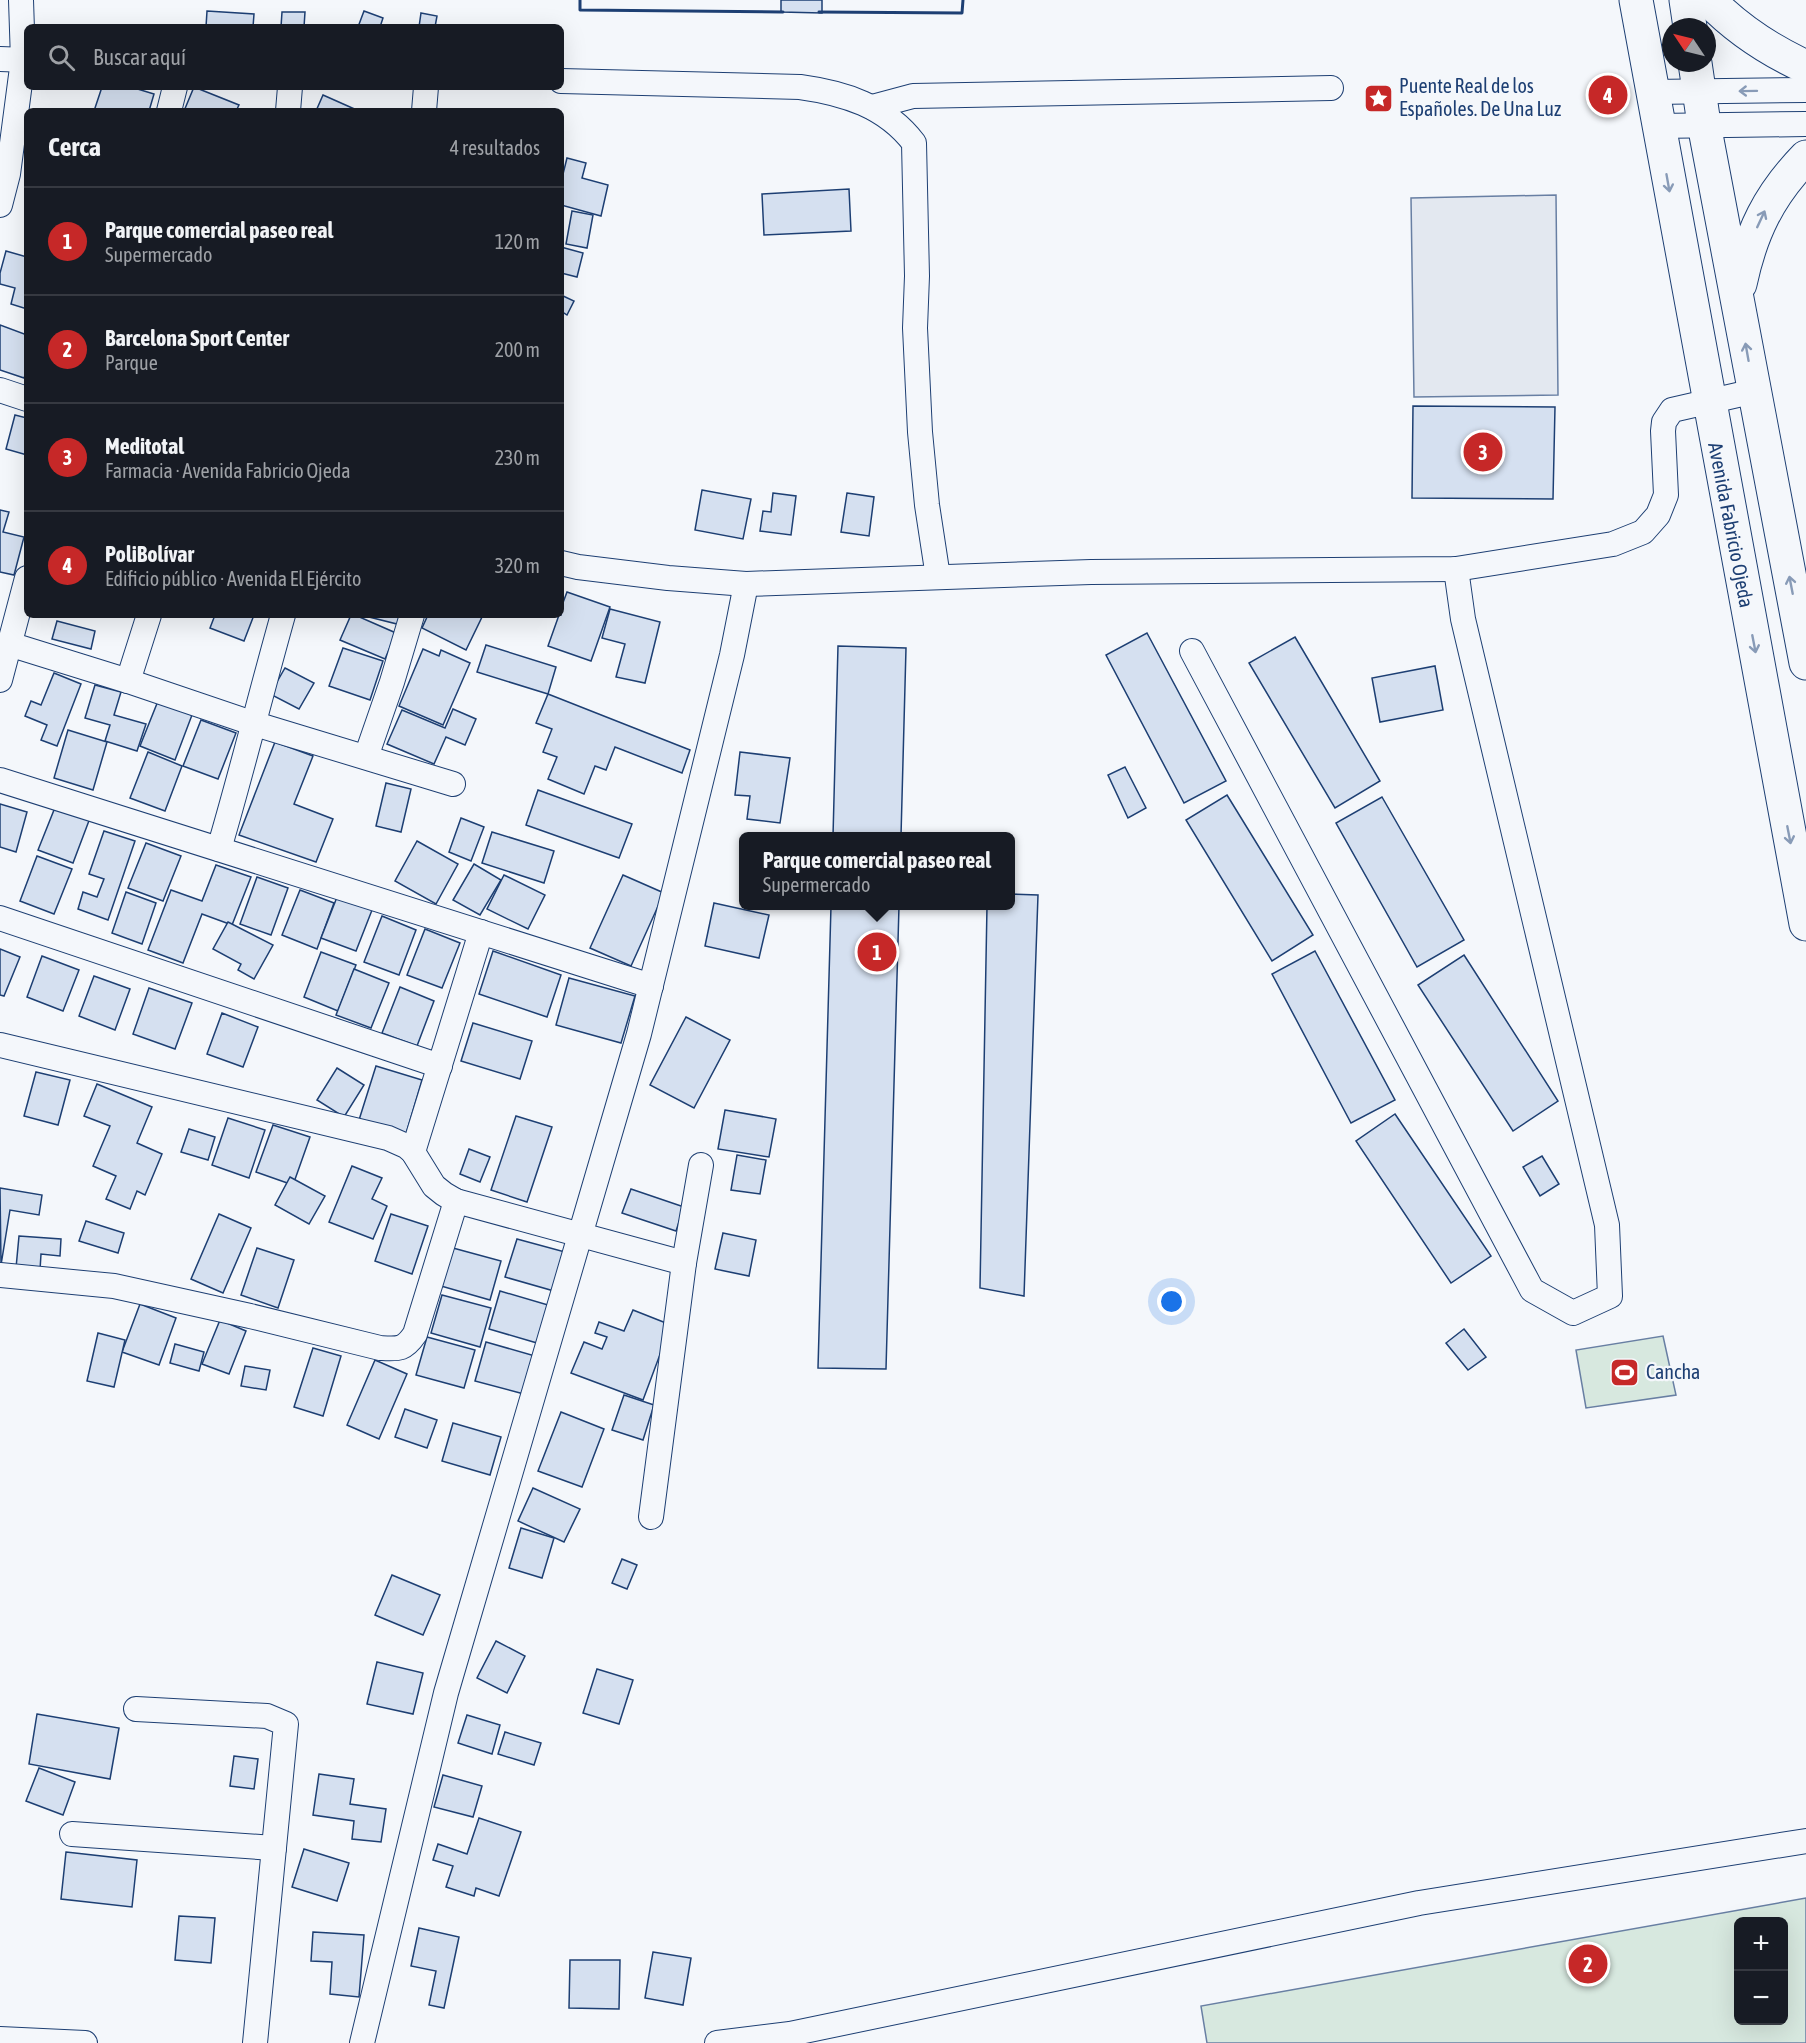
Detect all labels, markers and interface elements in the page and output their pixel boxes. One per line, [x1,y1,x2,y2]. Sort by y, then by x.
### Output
north arrow [1662,18,1716,72]
search box [24,24,564,90]
icon: search [45,41,78,74]
text: Buscar aquí [93,44,186,70]
pin: 4 [1588,72,1628,118]
place label: Puente Real de los Españoles. De Una Luz [1399,74,1561,120]
place icon: Puente Real de los Españoles. De Una Luz [1362,82,1394,114]
one-way arrow [1738,85,1758,97]
text: Cerca [48,132,101,162]
text: 4 resultados [450,136,540,159]
one-way arrow [1663,173,1674,193]
one-way arrow [1755,210,1767,228]
text: Parque comercial paseo real [105,217,333,243]
text: 1 [63,230,72,253]
text: 120 m [495,230,540,253]
text: Supermercado [105,243,212,266]
text: Barcelona Sport Center [105,325,289,351]
text: 2 [63,338,72,361]
text: 200 m [495,338,540,361]
one-way arrow [1742,342,1753,362]
text: Parque [105,351,158,374]
pin: 3 [1464,430,1502,474]
text: Meditotal [105,433,184,459]
street label: Avenida Fabricio Ojeda [1704,440,1759,609]
text: 3 [63,446,72,469]
text: 230 m [495,446,540,469]
text: Farmacia · Avenida Fabricio Ojeda [105,459,350,482]
text: PoliBolívar [105,541,194,567]
text: 4 [63,554,72,577]
text: 320 m [495,554,540,577]
text: Edificio público · Avenida El Ejército [105,567,361,590]
one-way arrow [1785,575,1796,595]
one-way arrow [1748,633,1759,653]
one-way arrow [1784,825,1795,845]
popup [739,832,1015,910]
text: Parque comercial paseo real [763,847,991,873]
text: Supermercado [763,873,870,896]
pin: 1 [858,930,896,974]
your location [1157,1287,1186,1316]
sports icon: Cancha [1609,1356,1641,1388]
place label: Cancha [1646,1360,1700,1383]
map controls [1734,1917,1788,2025]
button: + [1734,1917,1788,1971]
pin: 2 [1568,1942,1608,1986]
button: − [1734,1971,1788,2025]

